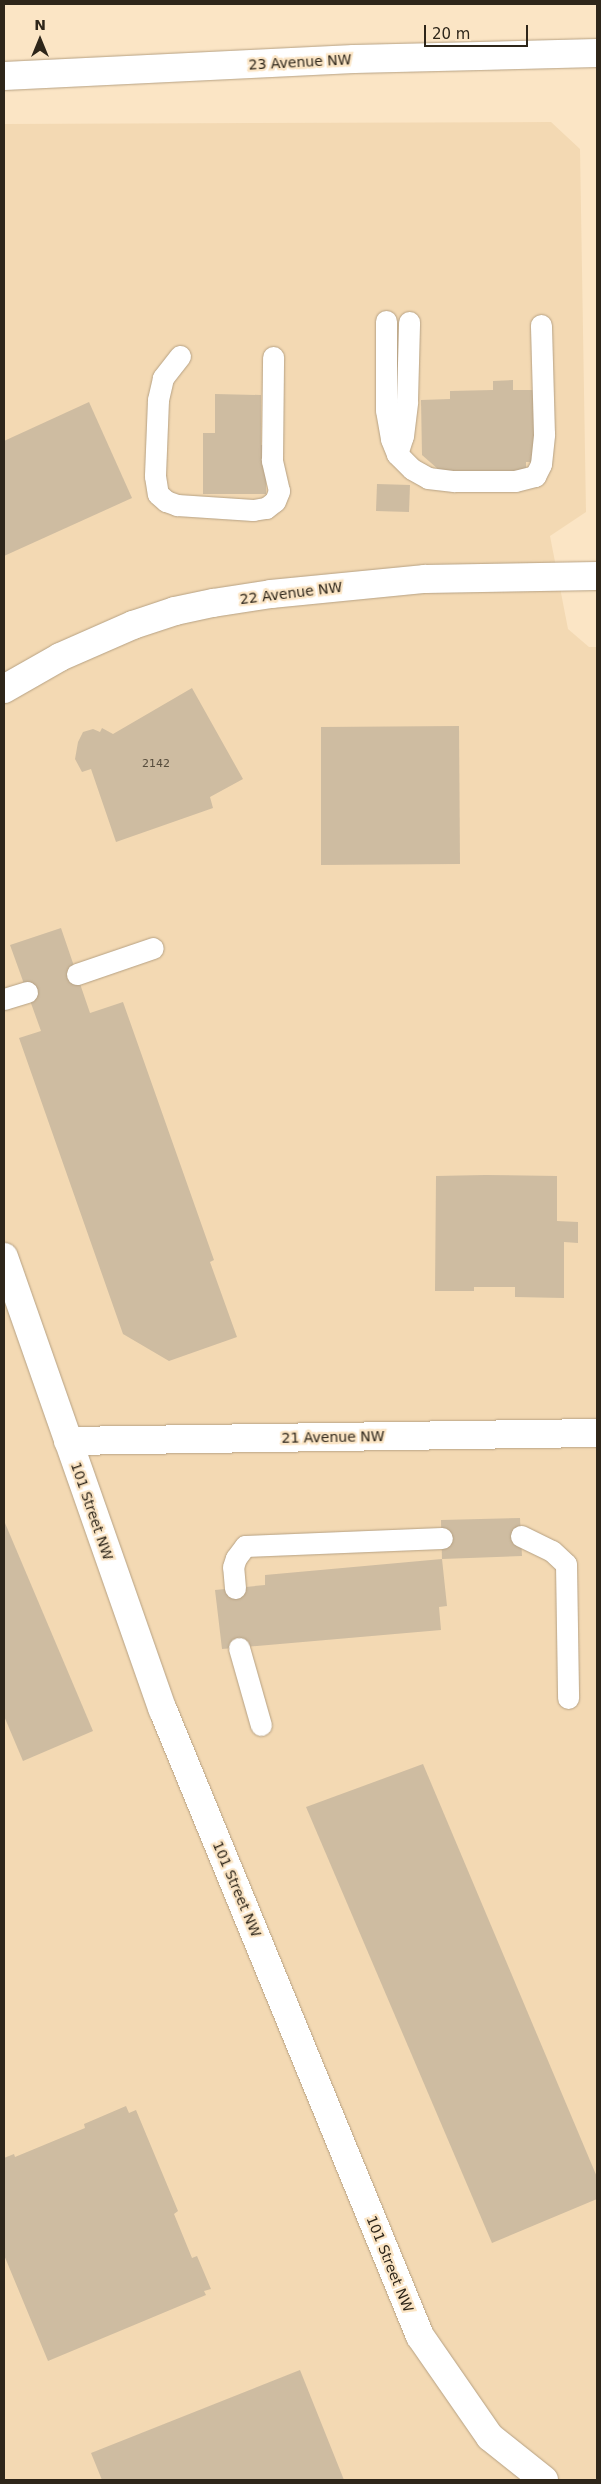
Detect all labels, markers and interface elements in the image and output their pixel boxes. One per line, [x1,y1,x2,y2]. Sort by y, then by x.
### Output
north arrow [15,15,65,65]
scale bar [426,15,530,47]
text: N [34,17,46,33]
text: 20 m [432,25,470,43]
street label: 23 Avenue NW [248,51,352,73]
street label: 22 Avenue NW [239,578,343,608]
house number: 2142 [142,757,170,771]
street label: 21 Avenue NW [281,1428,385,1446]
street label: 101 Street NW [67,1460,117,1562]
street label: 101 Street NW [209,1839,265,1939]
street label: 101 Street NW [363,2213,417,2315]

